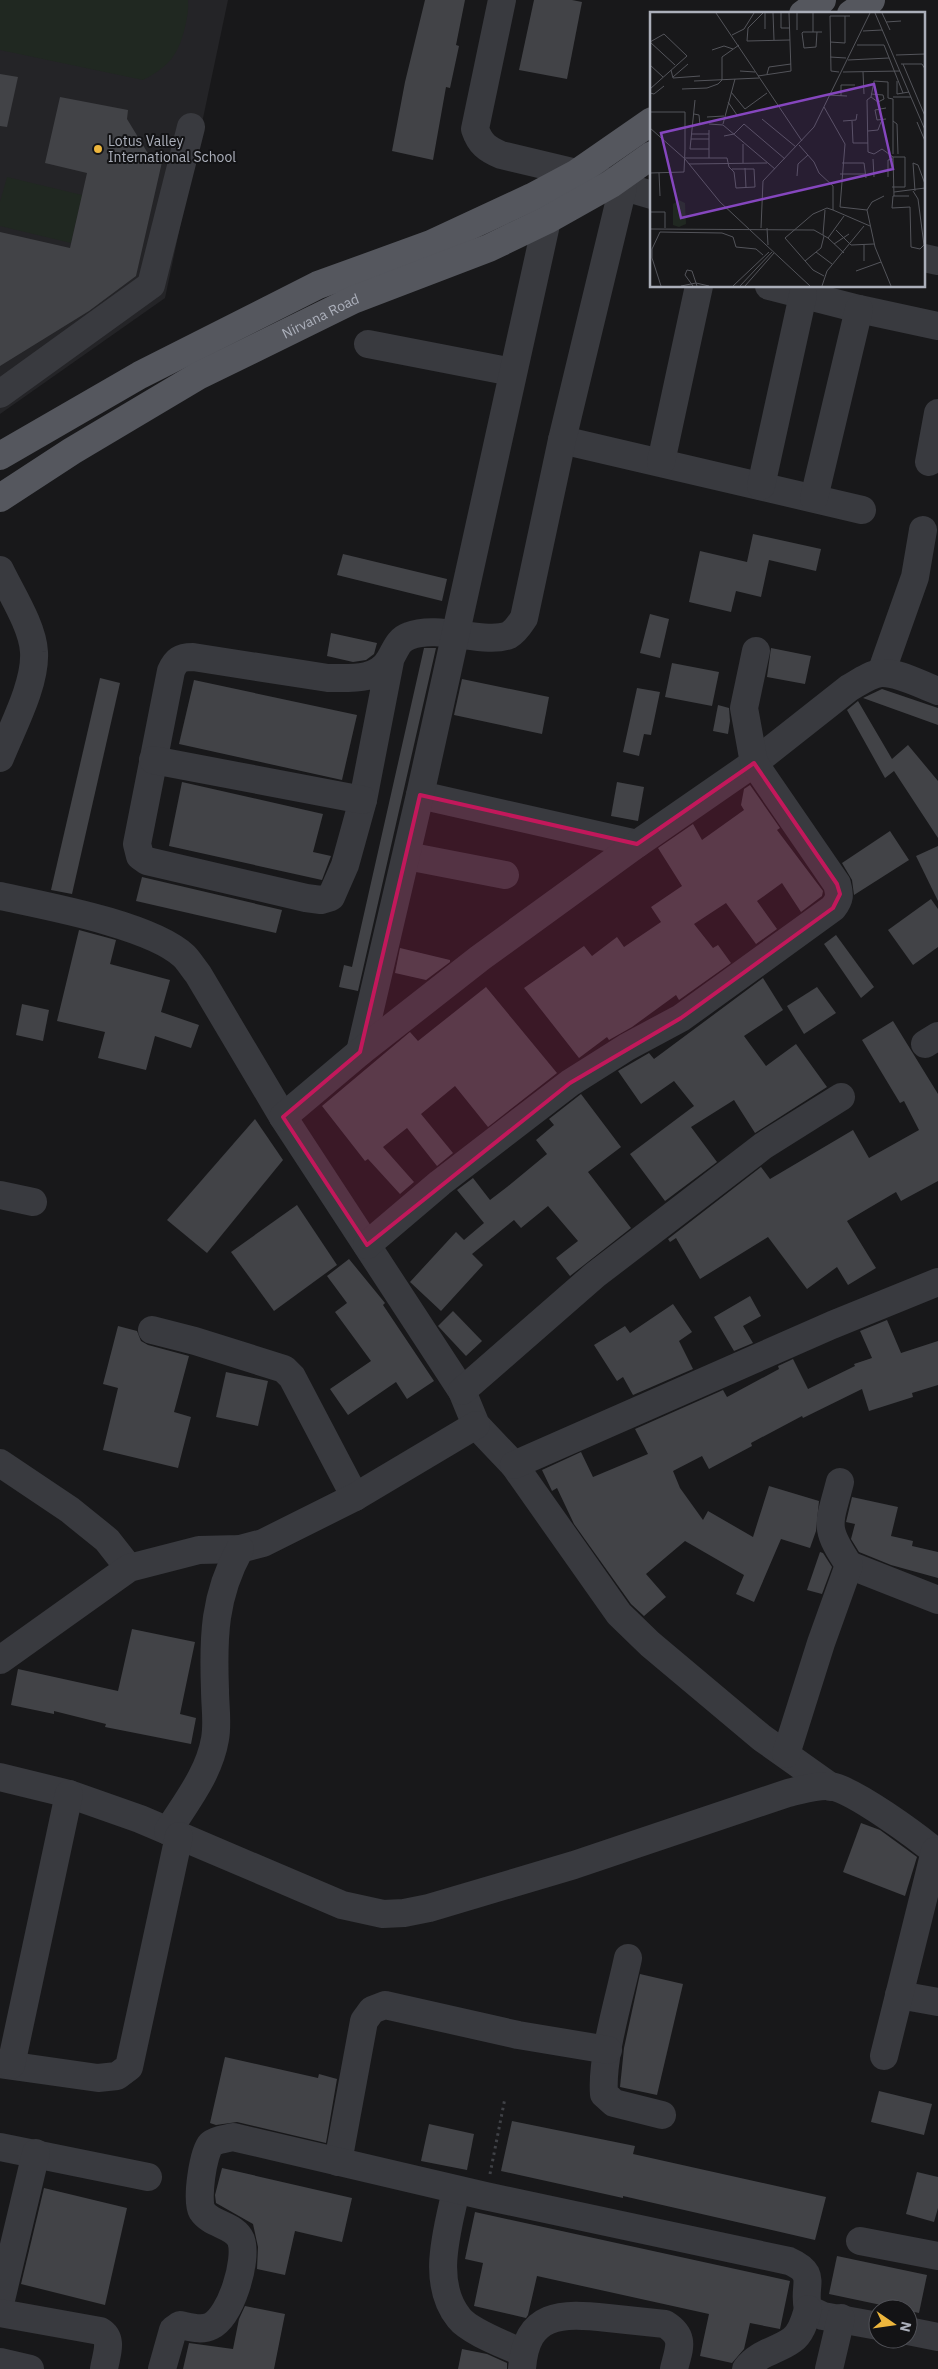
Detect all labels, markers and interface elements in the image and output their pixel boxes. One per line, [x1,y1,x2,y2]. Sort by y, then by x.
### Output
inset map [650,12,926,288]
place label: Lotus Valley International School [108,132,236,166]
marker: Lotus Valley International School [92,143,104,155]
street label: Nirvana Road [279,290,362,343]
north arrow [868,2299,918,2349]
text: N [896,2320,916,2334]

